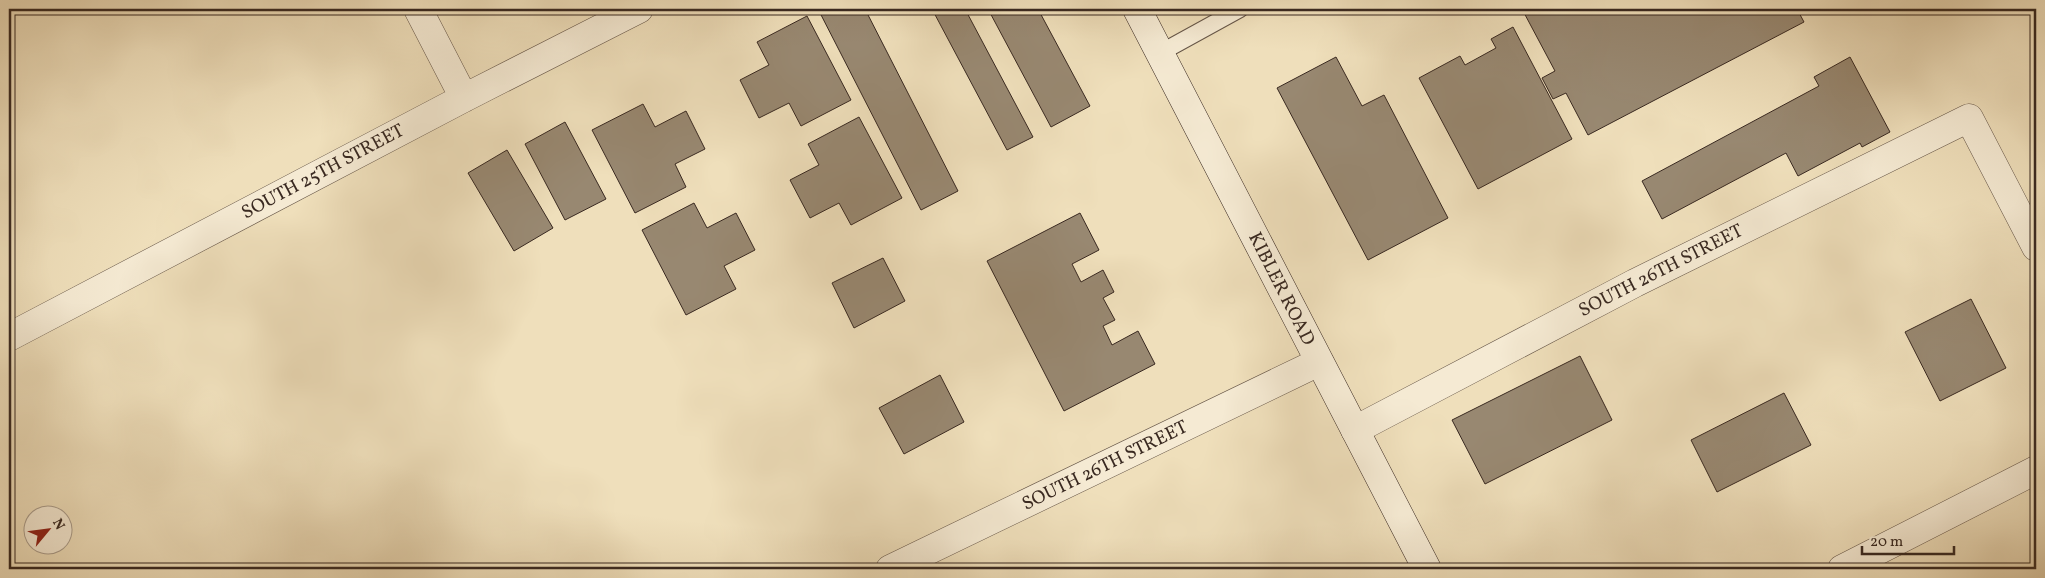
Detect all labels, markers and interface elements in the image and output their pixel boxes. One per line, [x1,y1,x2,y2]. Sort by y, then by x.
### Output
street label: SOUTH 25TH STREET [237,118,409,226]
street label: SOUTH 26TH STREET [1574,218,1748,324]
street label: KIBLER ROAD [1241,228,1321,350]
street label: SOUTH 26TH STREET [1018,415,1192,517]
north arrow [22,506,72,556]
text: N [47,515,69,533]
scale bar [1862,523,1955,555]
text: 20 m [1870,532,1903,553]

